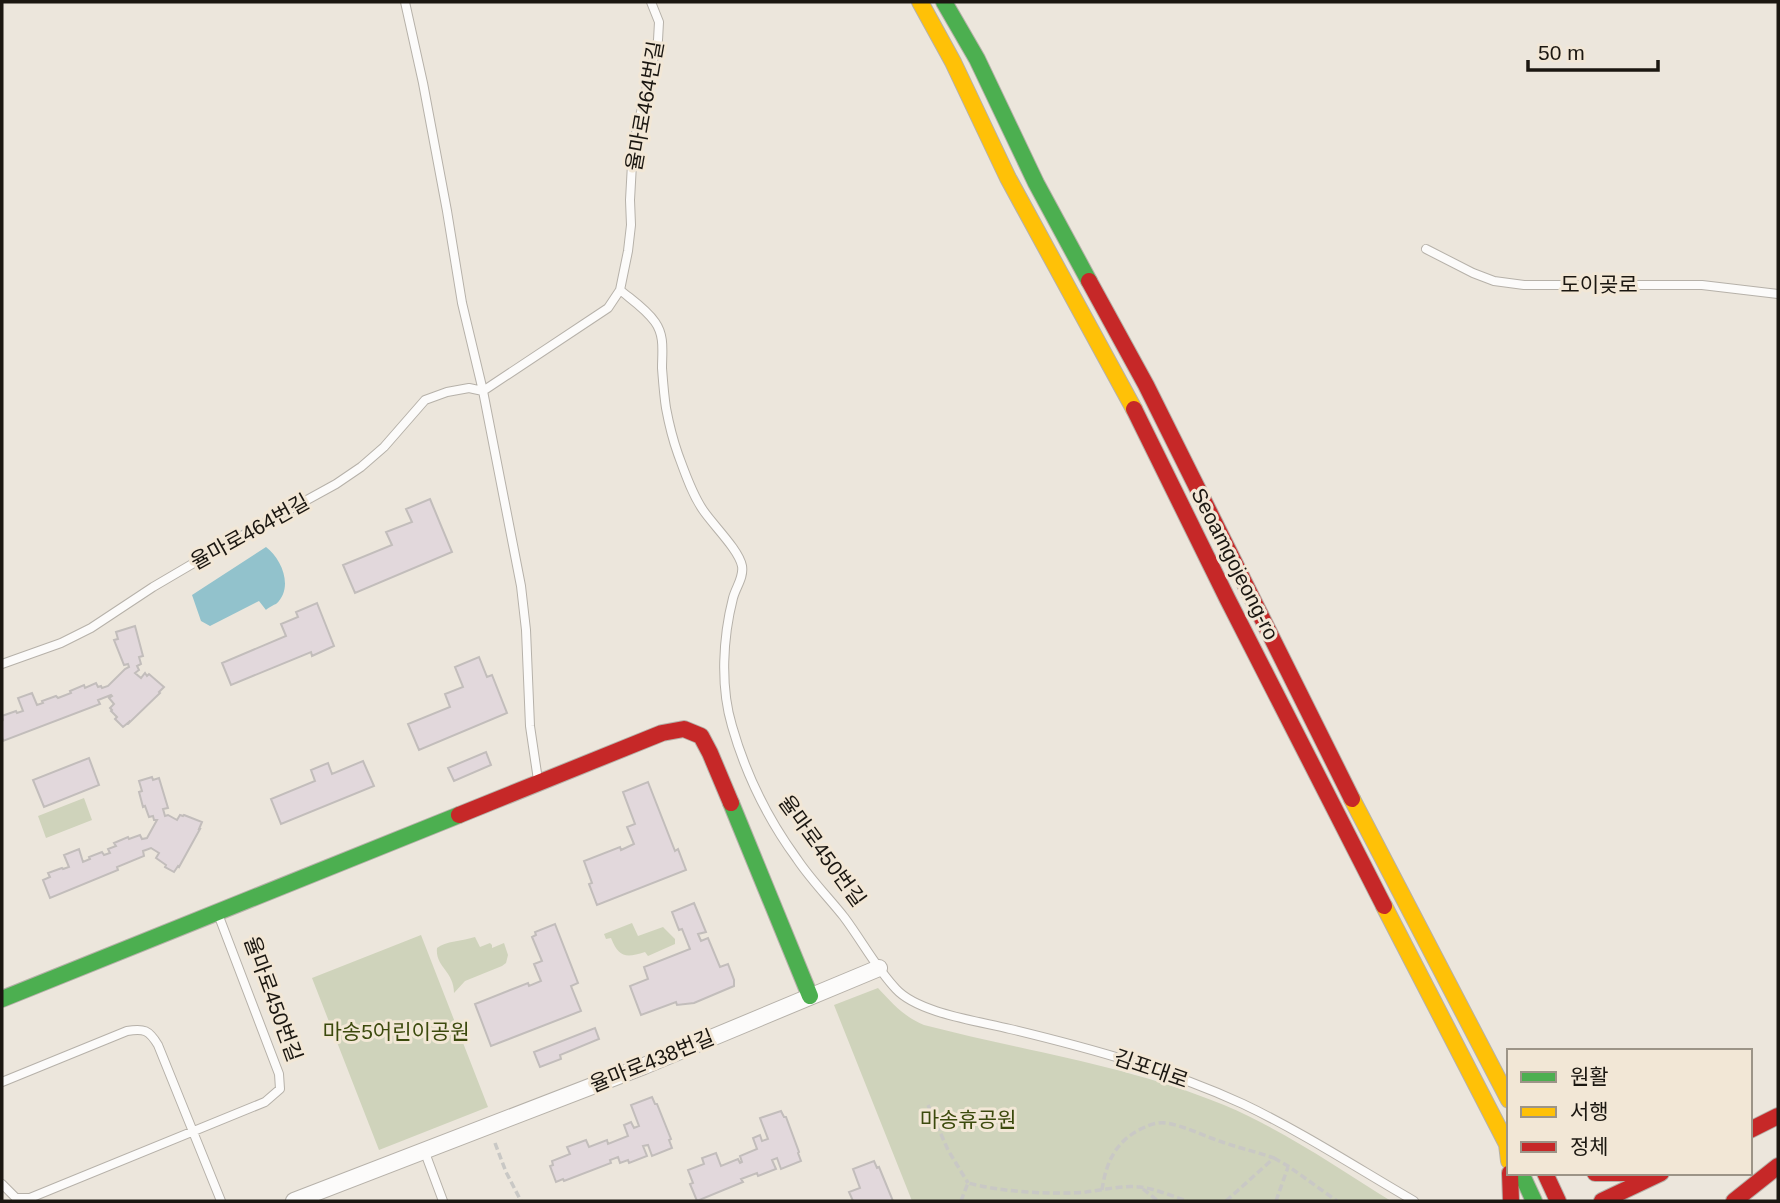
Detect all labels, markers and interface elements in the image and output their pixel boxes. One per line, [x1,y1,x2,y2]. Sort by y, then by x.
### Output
scale bar [1528,28,1658,72]
street label: 율마로464번길 [622,39,667,173]
text: 50 m [1538,41,1585,64]
street label: 도이곶로 [1560,273,1638,296]
street label: Seoamgojeong-ro [1187,484,1284,643]
street label: 율마로464번길 [187,490,313,574]
street label: 율마로450번길 [774,791,870,911]
street label: 율마로450번길 [240,933,307,1065]
park label: 마송5어린이공원 [323,1020,469,1043]
street label: 율마로438번길 [586,1025,717,1096]
street label: 김포대로 [1111,1045,1191,1092]
legend [1507,1049,1752,1175]
text: 원활 [1570,1065,1609,1088]
text: 서행 [1570,1100,1609,1123]
park label: 마송휴공원 [920,1108,1016,1131]
text: 정체 [1570,1135,1609,1158]

